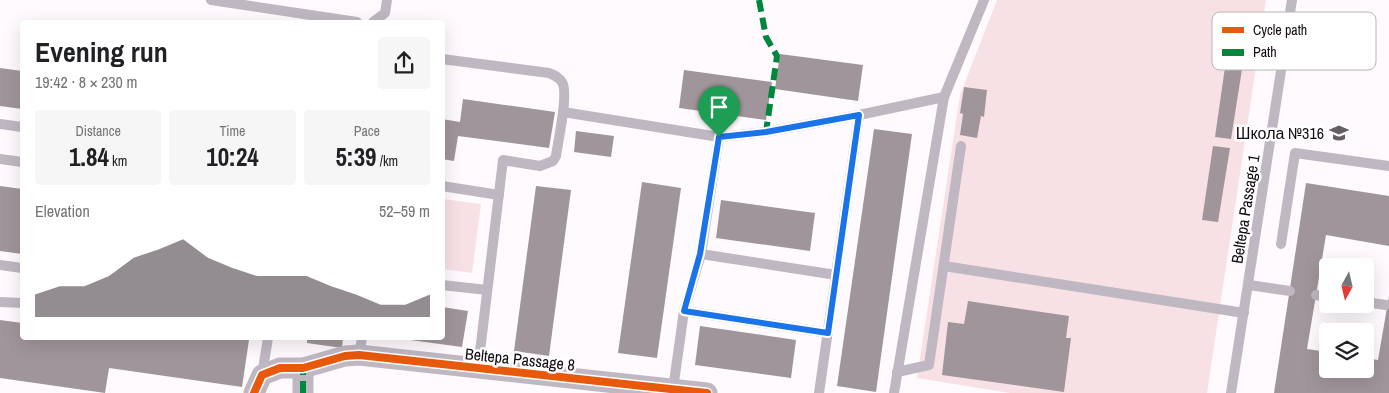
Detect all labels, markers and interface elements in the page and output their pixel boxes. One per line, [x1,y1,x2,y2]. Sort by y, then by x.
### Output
legend [1212,12,1376,70]
text: Cycle path [1253,21,1307,39]
text: Evening run [35,33,168,71]
button: share [378,37,430,89]
text: Path [1253,43,1277,61]
text: 19:42 · 8 × 230 m [35,71,138,93]
pin [698,86,740,137]
icon: arrive [705,93,733,121]
text: Distance [76,122,121,140]
text: Time [220,122,245,140]
text: Pace [354,122,380,140]
place label: Школа №316 [1236,122,1324,144]
school or university icon: Школа №316 [1328,122,1350,144]
text: 1.84 [69,140,109,174]
text: 10:24 [206,140,259,174]
text: 5:39 [335,140,377,174]
text: km [109,152,127,170]
text: /km [377,152,398,170]
street label: Beltepa Passage 1 [1226,152,1265,265]
text: Elevation [35,200,90,222]
text: 52–59 m [379,200,430,222]
north arrow [1319,258,1374,312]
map controls [1319,258,1374,378]
button: layers [1319,323,1374,378]
street label: Beltepa Passage 8 [464,342,576,376]

